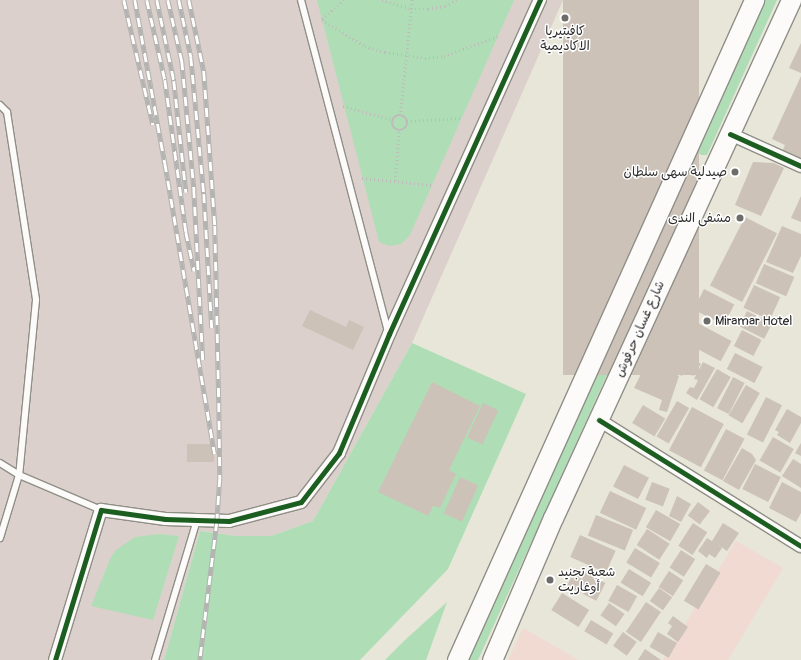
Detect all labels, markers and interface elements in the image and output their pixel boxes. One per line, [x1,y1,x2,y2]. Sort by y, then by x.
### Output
marker: كافيتيريا الاكاديمية [560,13,570,23]
place label: كافيتيريا الاكاديمية [540,24,590,55]
place label: صيدلية سهى سلطان [624,164,727,180]
marker: صيدلية سهى سلطان [730,167,740,177]
place label: مشفى الندى [668,210,731,226]
marker: مشفى الندى [734,212,746,224]
street label: شارع غسان حرفوش [612,278,668,380]
place label: Miramar Hotel [715,313,792,329]
marker: Miramar Hotel [702,316,712,326]
place label: شعبة تجنيد أوغاريت [558,565,615,596]
marker: شعبة تجنيد أوغاريت [545,575,555,585]

